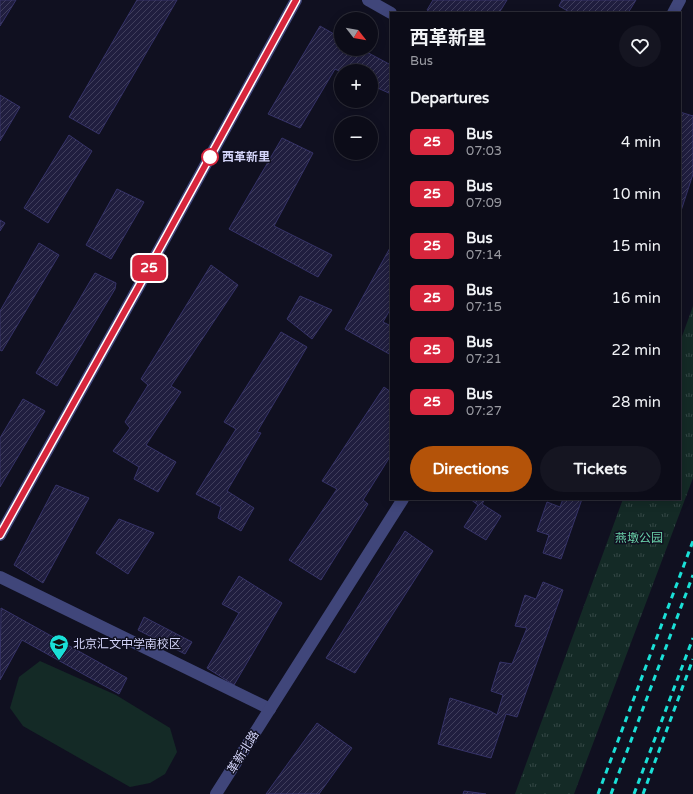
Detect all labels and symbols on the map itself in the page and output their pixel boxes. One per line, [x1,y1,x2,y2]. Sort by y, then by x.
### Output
north arrow [334,12,378,56]
marker: 西革新里 [201,148,219,166]
place label: 西革新里 [222,150,270,164]
line badge: 25 [131,255,167,281]
park label: 燕墩公园 [615,531,663,545]
school or university icon: 北京汇文中学南校区 [48,633,70,661]
place label: 北京汇文中学南校区 [73,637,181,651]
street label: 革新北路 [224,728,262,776]

